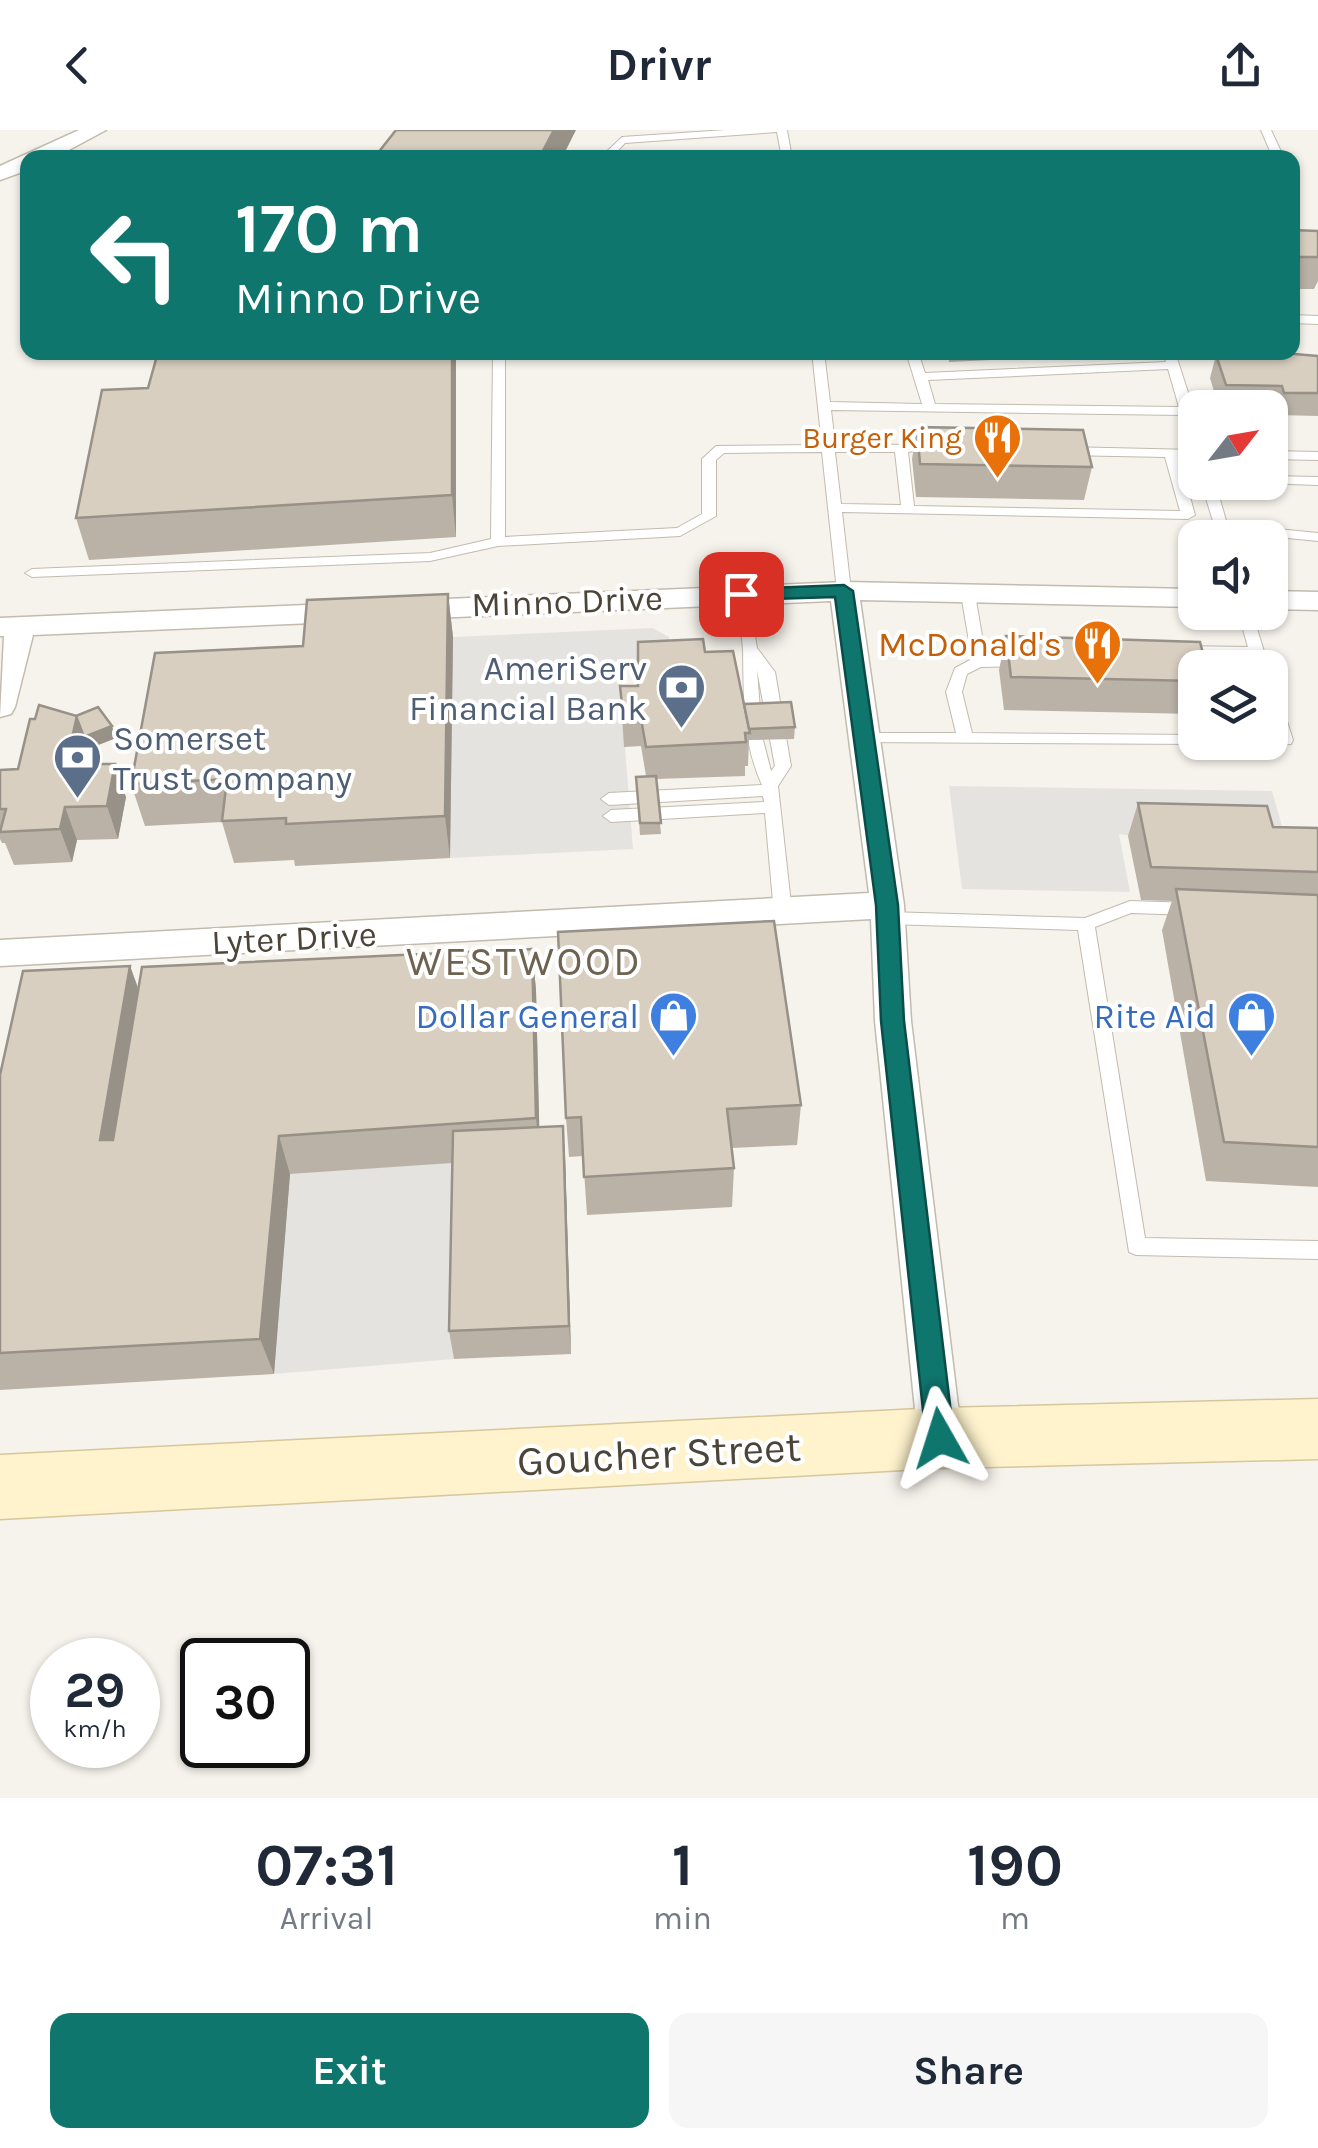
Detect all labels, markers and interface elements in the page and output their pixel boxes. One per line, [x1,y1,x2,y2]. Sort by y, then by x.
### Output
icon: back [50,38,105,93]
icon: share [1213,38,1268,93]
text: Drivr [607,39,711,91]
text: 170 m [235,188,423,270]
icon: left [70,190,200,320]
text: Minno Drive [235,272,481,324]
north arrow [1178,390,1288,500]
map controls [1178,390,1288,760]
restaurant icon: Burger King [971,412,1023,480]
place label: Burger King [802,420,962,456]
button: sound [1178,520,1288,630]
pin [699,552,784,637]
icon: arrive [714,567,769,622]
street label: Minno Drive [471,578,663,625]
restaurant icon: McDonald's [1071,618,1123,686]
place label: McDonald's [878,624,1062,665]
place label: AmeriServ Financial Bank [409,648,647,729]
button: layers [1178,650,1288,760]
bank icon: AmeriServ Financial Bank [656,662,708,730]
place label: Somerset Trust Company [113,718,352,799]
bank icon: Somerset Trust Company [52,732,104,800]
street label: Lyter Drive [210,914,378,963]
district label: WESTWOOD [406,938,642,985]
shop icon: Dollar General [648,990,700,1058]
shop icon: Rite Aid [1225,990,1277,1058]
place label: Dollar General [416,996,639,1037]
place label: Rite Aid [1093,996,1216,1037]
position arrow [888,1386,992,1490]
street label: Goucher Street [516,1422,802,1486]
speed limit sign: 30 [180,1638,310,1768]
text: 29 [65,1661,125,1720]
text: km/h [63,1714,127,1743]
text: 07:31 [255,1830,398,1900]
text: 1 [672,1830,693,1900]
text: 190 [967,1830,1063,1900]
text: Arrival [280,1900,373,1937]
text: min [653,1900,712,1937]
text: m [1000,1900,1030,1937]
button: Exit [50,2013,649,2128]
button: Share [669,2013,1268,2128]

